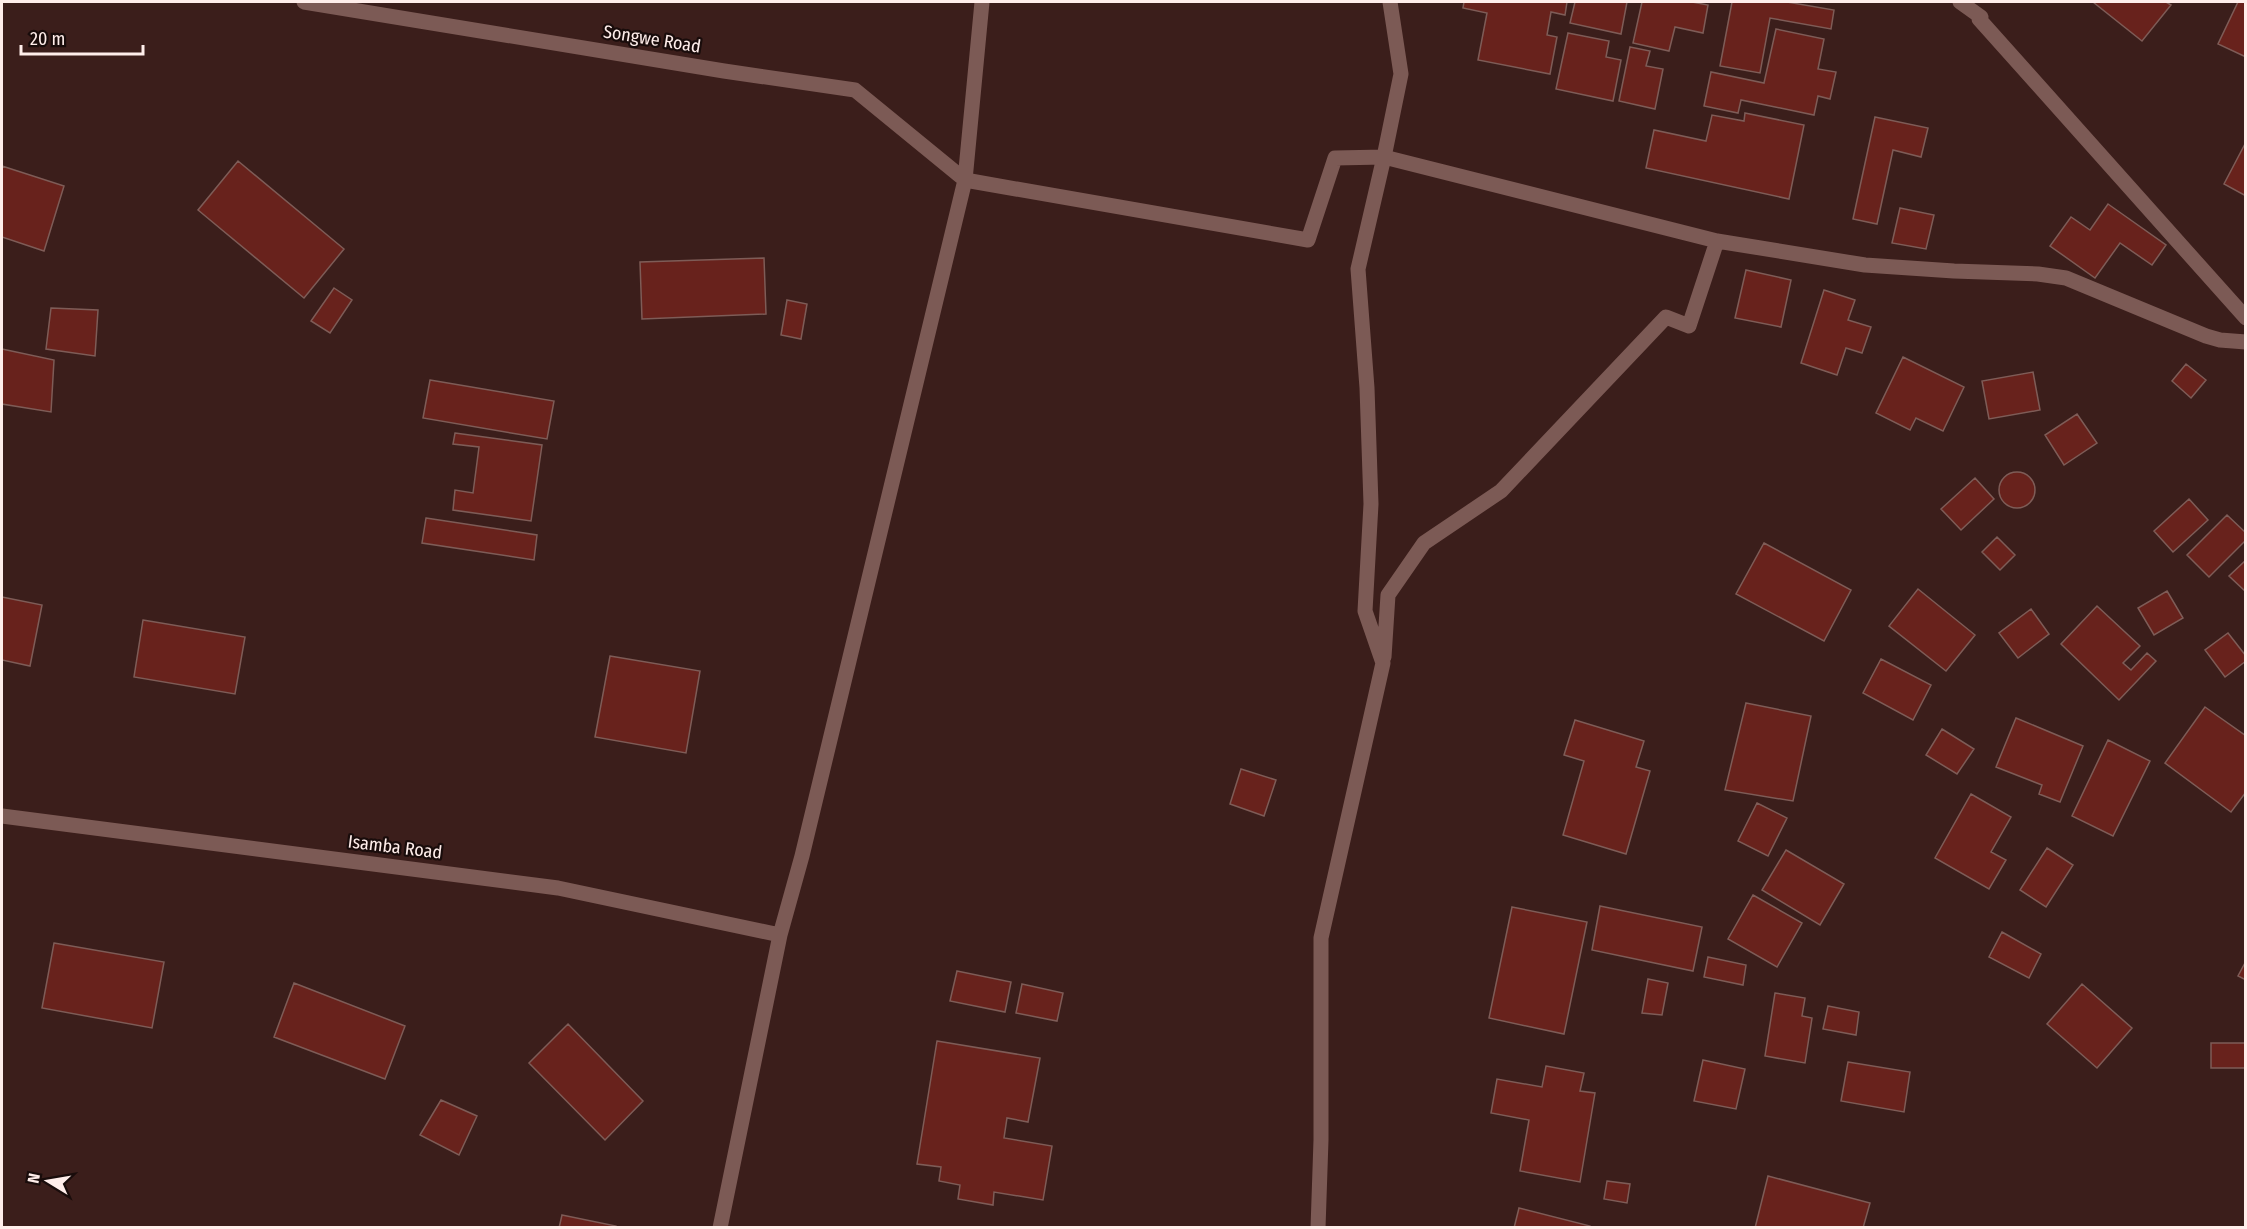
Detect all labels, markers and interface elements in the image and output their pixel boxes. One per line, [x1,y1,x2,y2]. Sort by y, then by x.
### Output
scale bar [21,18,142,56]
street label: Songwe Road [602,20,702,58]
text: 20 m [30,28,65,50]
street label: Isamba Road [347,830,443,864]
north arrow [18,1151,78,1211]
text: N [24,1172,44,1185]

